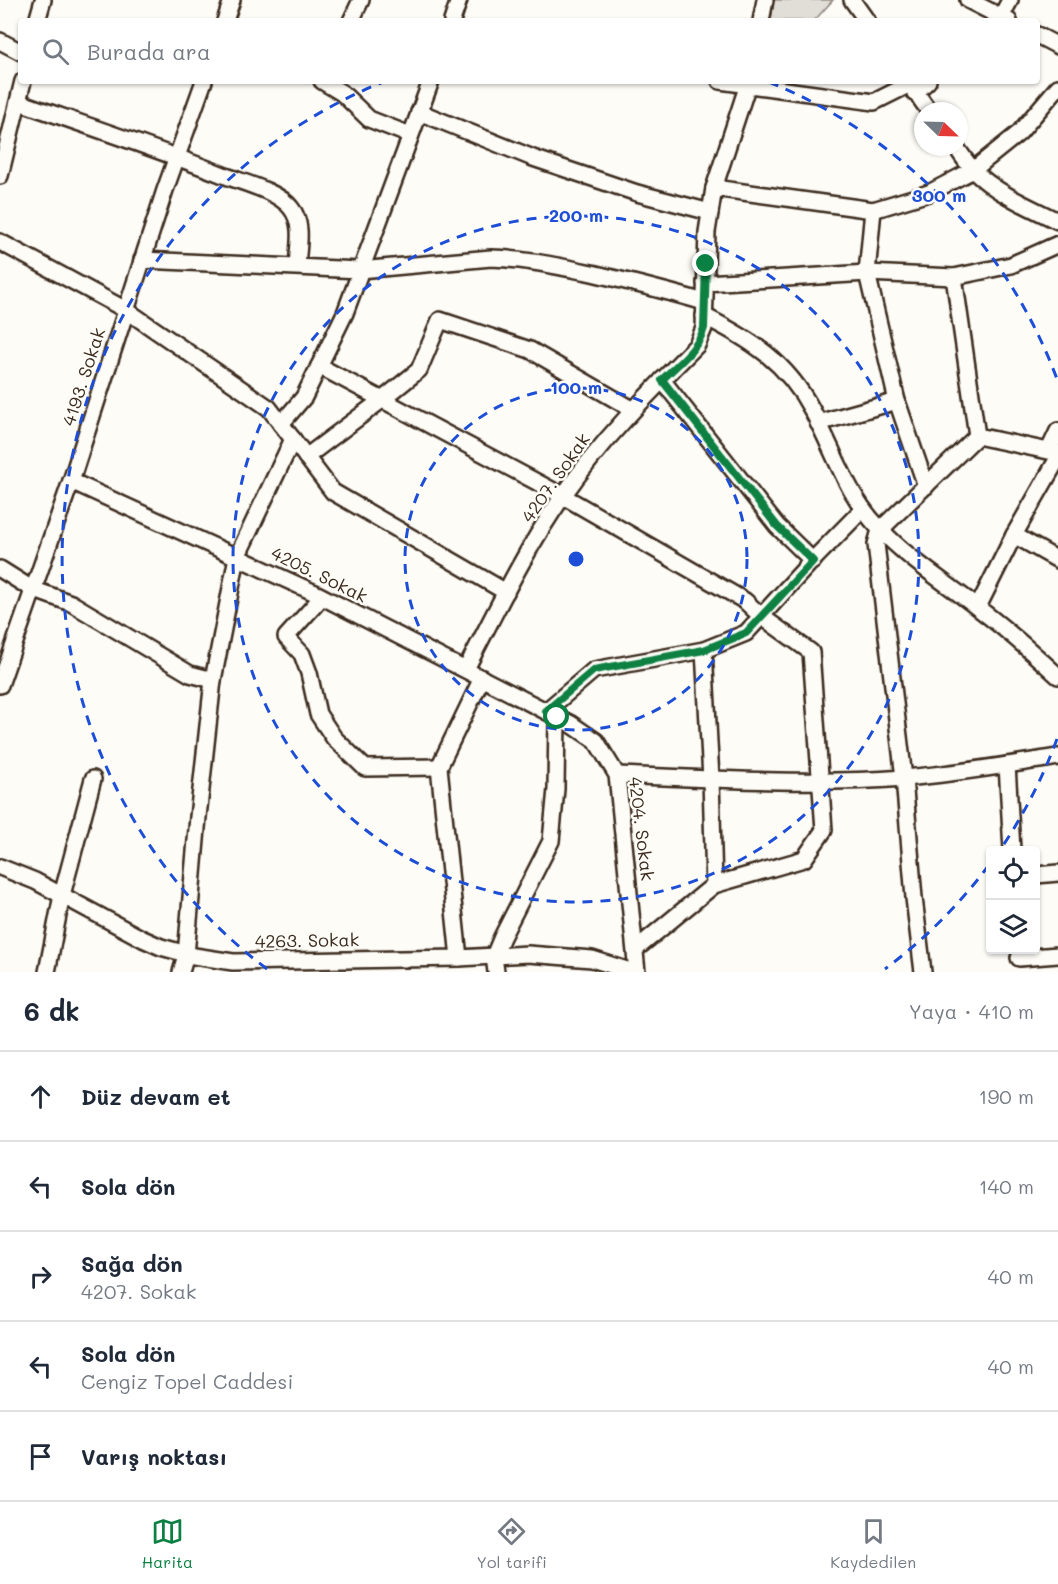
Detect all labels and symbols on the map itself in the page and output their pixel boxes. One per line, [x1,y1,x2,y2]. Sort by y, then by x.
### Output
north arrow [914,102,968,156]
text: 300 m [912,183,966,207]
text: 200 m [549,203,603,227]
route end [692,250,718,276]
street label: 4193. Sokak [56,324,110,429]
text: 100 m [550,375,602,399]
street label: 4207. Sokak [516,428,595,527]
street label: 4205. Sokak [267,540,372,608]
centre of rings [566,549,586,569]
route start [543,703,569,729]
street label: 4204. Sokak [624,776,660,882]
street label: 4263. Sokak [255,927,359,953]

